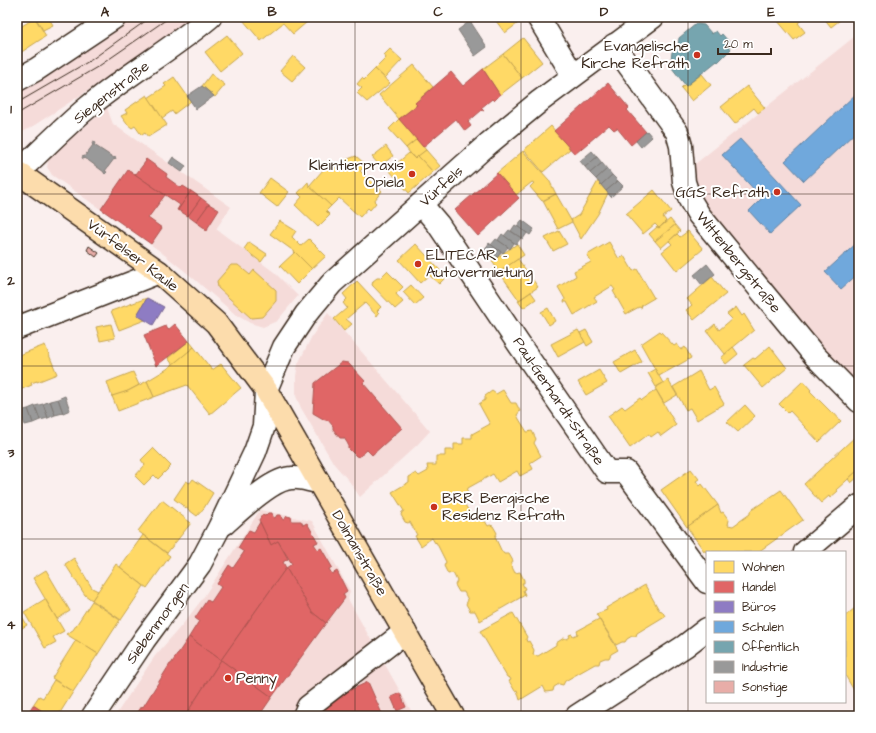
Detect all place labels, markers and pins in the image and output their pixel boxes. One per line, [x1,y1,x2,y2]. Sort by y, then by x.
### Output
place label: Evangelische Kirche Refrath [581,36,690,74]
marker: Evangelische Kirche Refrath [692,50,702,60]
place label: Kleintierpraxis Opiela [309,155,404,193]
marker: Kleintierpraxis Opiela [407,169,417,179]
place label: GGS Refrath [675,182,770,203]
marker: GGS Refrath [772,187,782,197]
place label: ELITECAR - Autovermietung [426,245,533,284]
marker: ELITECAR - Autovermietung [413,259,423,269]
place label: BRR Bergische Residenz Refrath [442,488,565,526]
marker: BRR Bergische Residenz Refrath [429,502,439,512]
place label: Penny [236,668,277,690]
marker: Penny [223,673,233,683]

